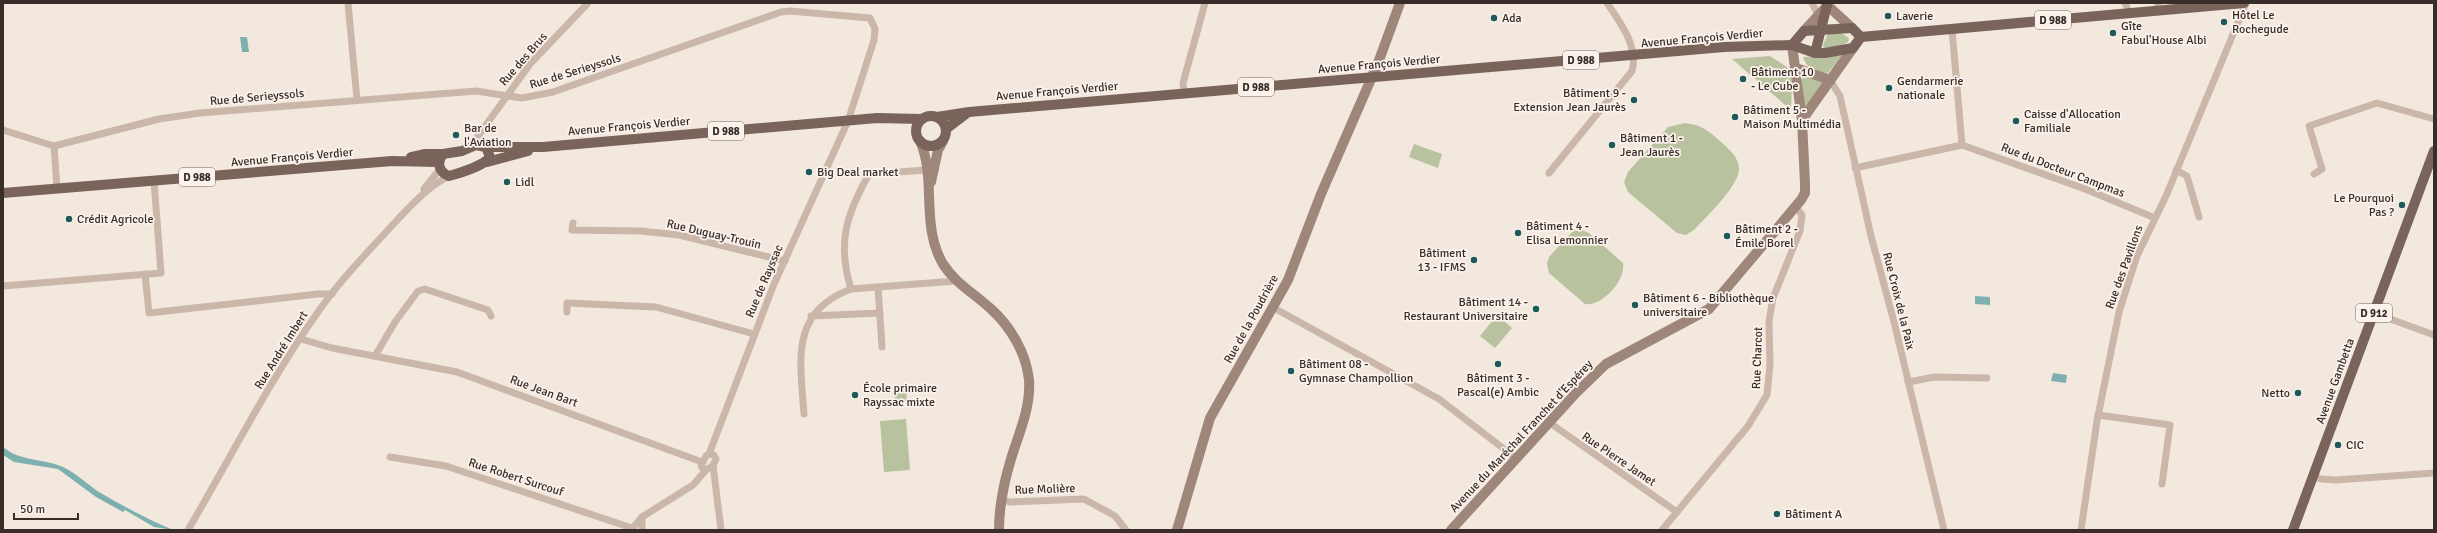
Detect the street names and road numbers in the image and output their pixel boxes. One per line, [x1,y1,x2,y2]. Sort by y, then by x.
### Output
road number: D 988 [2035,11,2071,29]
street label: Avenue François Verdier [1640,26,1764,51]
street label: Rue des Brus [496,30,551,89]
street label: Rue de Serieyssols [528,50,623,92]
road number: D 988 [1563,51,1599,69]
street label: Avenue François Verdier [1317,52,1441,77]
road number: D 988 [1238,78,1274,96]
street label: Avenue François Verdier [995,79,1119,104]
street label: Rue de Serieyssols [209,86,305,109]
street label: Avenue François Verdier [567,114,691,139]
road number: D 988 [708,122,744,140]
street label: Rue du Docteur Campmas [1999,140,2127,201]
street label: Avenue François Verdier [230,145,354,170]
road number: D 988 [179,168,215,186]
street label: Rue Duguay-Trouin [665,216,763,253]
street label: Rue des Pavillons [2102,223,2147,311]
street label: Rue de Rayssac [742,242,787,320]
street label: Rue Croix de la Paix [1879,251,1918,352]
street label: Rue de la Poudrière [1221,272,1282,366]
road number: D 912 [2356,304,2392,322]
street label: Rue André Imbert [251,308,311,392]
street label: Rue Charcot [1749,327,1766,389]
street label: Avenue Gambetta [2313,336,2358,426]
street label: Avenue du Maréchal Franchet d'Espérey [1447,357,1596,516]
street label: Rue Jean Bart [508,372,580,411]
street label: Rue Pierre Jamet [1579,429,1659,490]
street label: Rue Robert Surcouf [466,455,566,500]
street label: Rue Molière [1014,481,1076,498]

